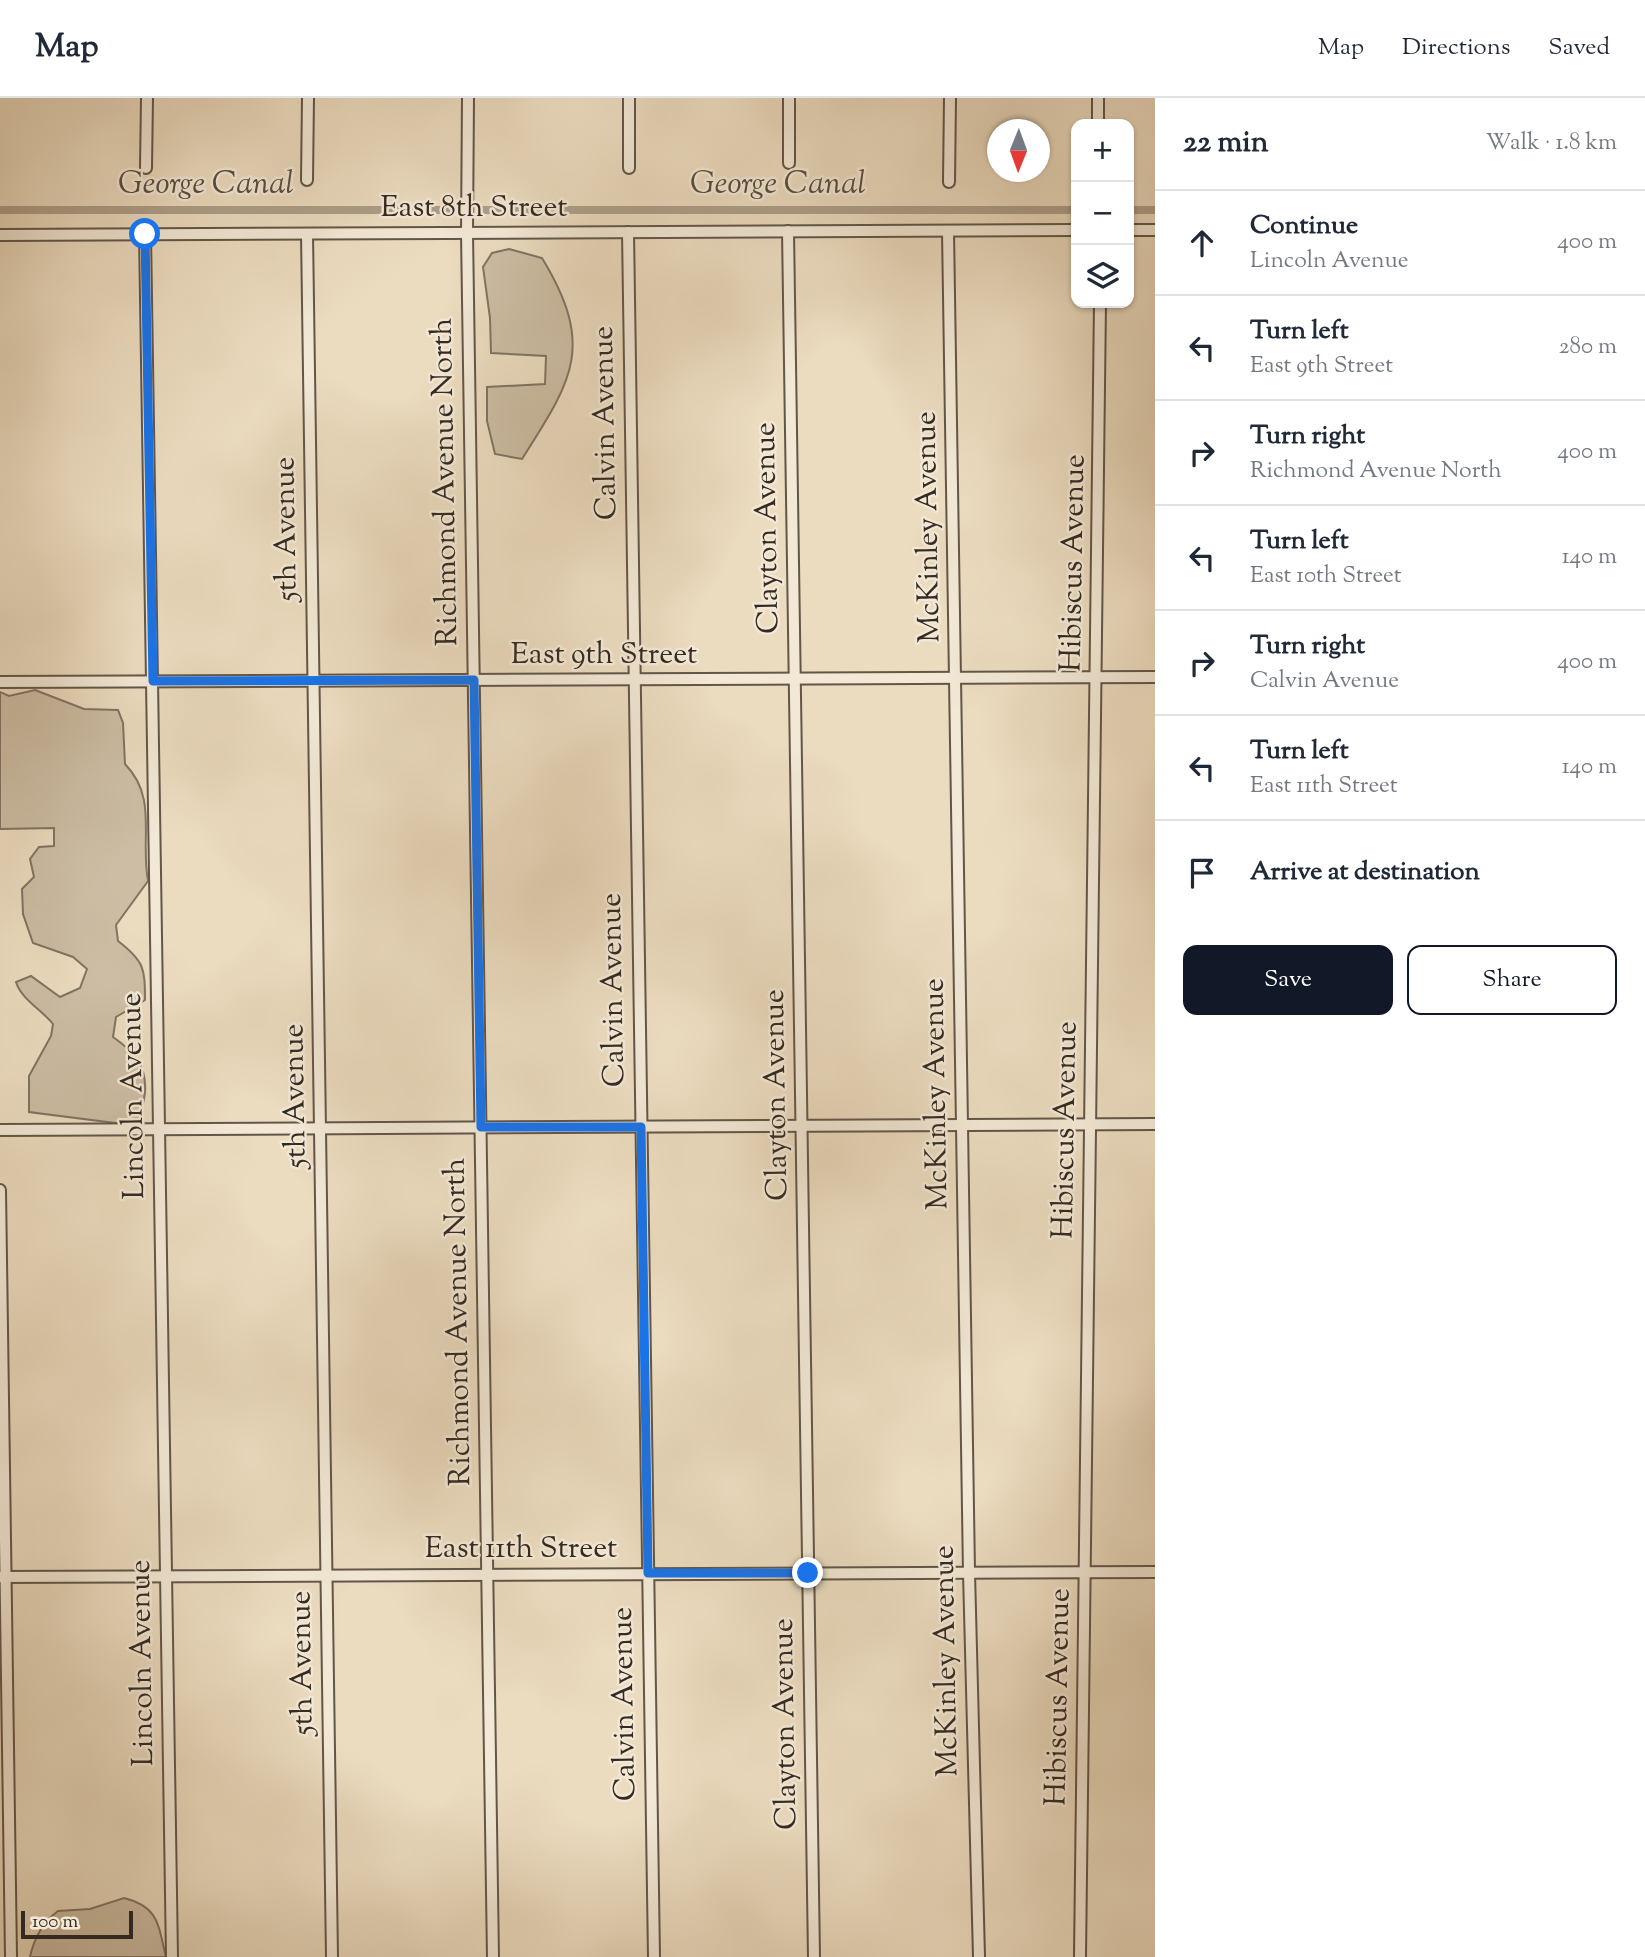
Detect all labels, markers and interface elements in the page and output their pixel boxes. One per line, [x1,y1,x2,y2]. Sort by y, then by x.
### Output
text: Map [35,24,99,72]
text: Map [1318,31,1364,65]
text: Directions [1402,31,1510,65]
text: Saved [1548,31,1610,65]
north arrow [987,119,1050,182]
map controls [1071,119,1134,308]
button: + [1071,119,1134,182]
text: 22 min [1183,122,1269,165]
text: Walk · 1.8 km [1486,127,1617,160]
water label: George Canal [118,162,294,208]
water label: George Canal [690,162,866,208]
button: − [1071,182,1134,245]
street label: East 8th Street [380,187,568,230]
text: Continue [1250,208,1358,245]
route start [129,218,160,249]
icon: ahead [1183,224,1221,262]
text: 400 m [1557,226,1617,259]
button: layers [1071,245,1134,308]
text: Lincoln Avenue [1250,245,1408,278]
text: Turn left [1250,313,1349,350]
street label: Richmond Avenue North [422,317,470,646]
street label: Calvin Avenue [583,326,629,520]
icon: left [1183,329,1221,367]
text: 280 m [1559,331,1617,364]
text: East 9th Street [1250,350,1393,383]
street label: McKinley Avenue [905,411,953,643]
text: Turn right [1250,418,1365,455]
street label: Clayton Avenue [745,422,791,634]
icon: right [1183,434,1221,472]
text: 400 m [1557,436,1617,469]
street label: Hibiscus Avenue [1051,454,1097,672]
text: Richmond Avenue North [1250,455,1502,488]
street label: 5th Avenue [264,456,310,604]
text: Turn left [1250,523,1349,560]
icon: left [1183,539,1221,577]
text: 140 m [1562,541,1617,574]
text: East 10th Street [1250,560,1402,593]
text: Turn right [1250,628,1365,665]
street label: East 9th Street [511,634,697,677]
icon: right [1183,644,1221,682]
text: 400 m [1557,646,1617,679]
text: Calvin Avenue [1250,665,1399,698]
text: Turn left [1250,733,1349,770]
icon: left [1183,749,1221,787]
text: 140 m [1562,751,1617,784]
text: East 11th Street [1250,770,1398,803]
icon: arrive [1183,854,1221,892]
text: Arrive at destination [1250,854,1480,891]
street label: Calvin Avenue [591,893,637,1087]
button: Save [1183,945,1393,1015]
button: Share [1407,945,1617,1015]
street label: McKinley Avenue [913,978,961,1210]
street label: Clayton Avenue [754,989,800,1201]
street label: Lincoln Avenue [111,992,157,1200]
street label: Hibiscus Avenue [1043,1021,1089,1239]
street label: 5th Avenue [273,1023,319,1171]
street label: Richmond Avenue North [435,1157,483,1486]
street label: East 11th Street [425,1528,617,1571]
street label: McKinley Avenue [923,1545,971,1777]
route end [792,1557,823,1588]
street label: Lincoln Avenue [120,1559,166,1767]
street label: Hibiscus Avenue [1036,1588,1082,1806]
street label: 5th Avenue [280,1590,326,1738]
street label: Calvin Avenue [602,1607,648,1801]
street label: Clayton Avenue [763,1618,809,1830]
scale bar [21,1908,133,1940]
text: 100 m [32,1909,78,1936]

